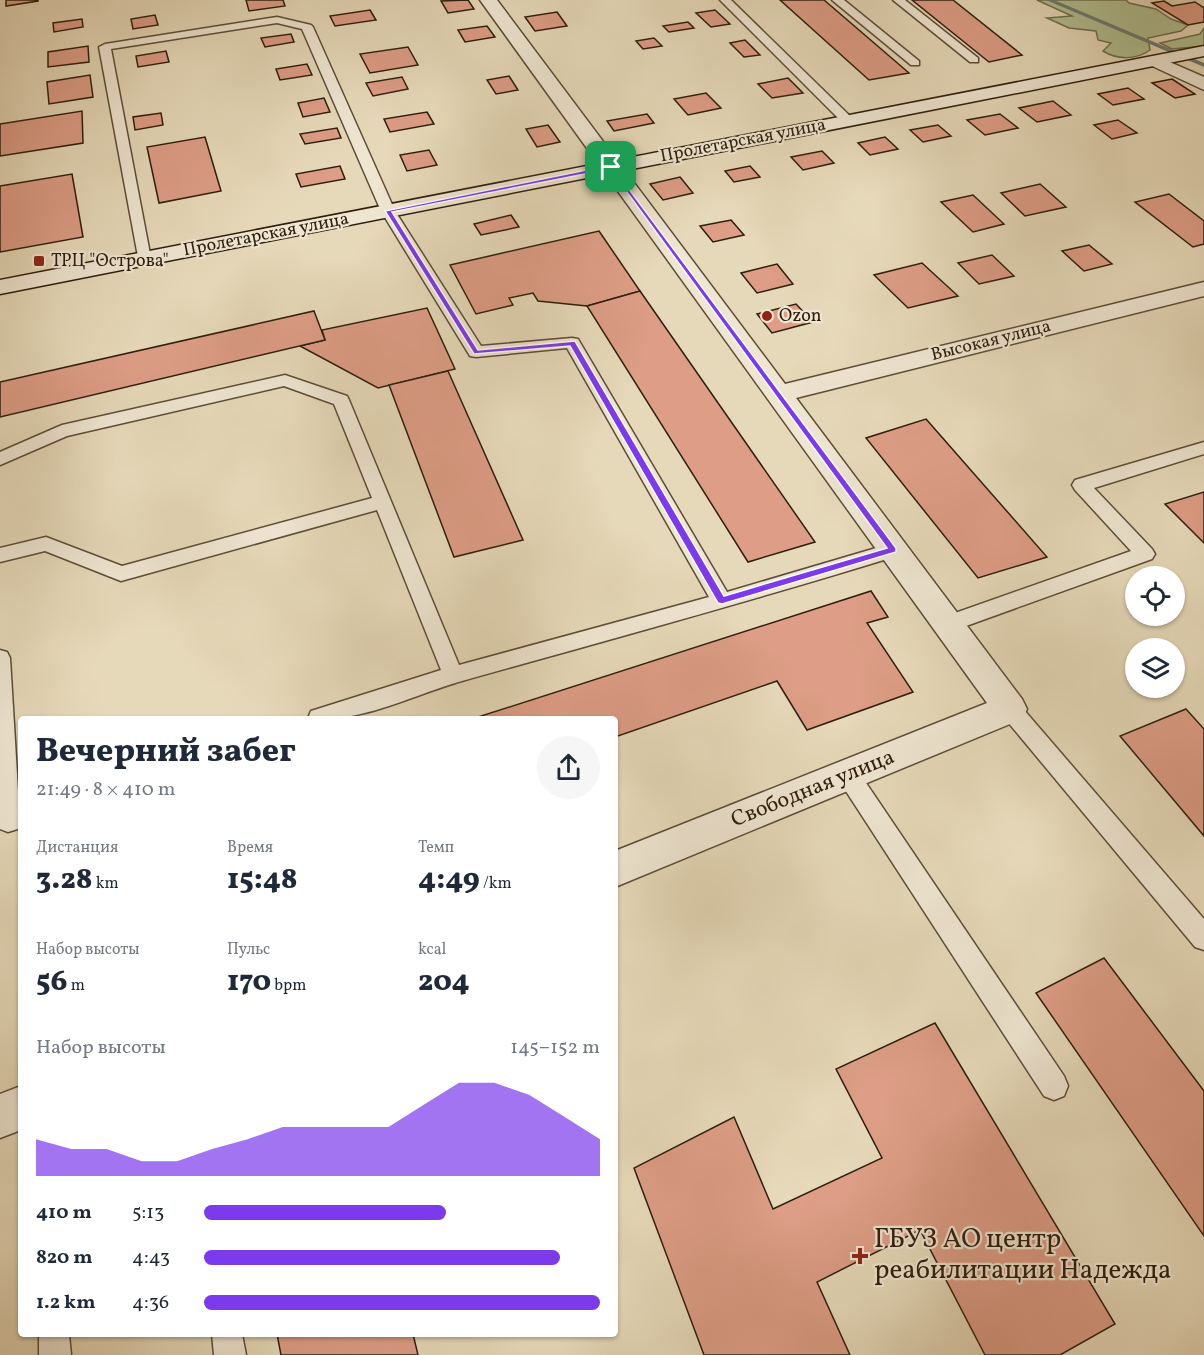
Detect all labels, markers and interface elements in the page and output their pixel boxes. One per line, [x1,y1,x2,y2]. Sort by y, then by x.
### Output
street label: Пролетарская улица [658,113,828,169]
pin [585,141,636,192]
icon: arrive [594,150,627,183]
street label: Пролетарская улица [181,207,351,263]
place label: ТРЦ "Острова" [51,249,169,274]
marker: ТРЦ "Острова" [32,254,46,268]
place label: Ozon [779,304,822,329]
marker: Ozon [760,309,774,323]
street label: Высокая улица [928,314,1054,368]
map controls [1125,566,1185,698]
button: locate [1125,566,1185,626]
button: layers [1125,638,1185,698]
text: Вечерний забег [36,730,296,776]
button: share [537,736,600,799]
street label: Свободная улица [727,742,899,836]
text: 21:49 · 8 × 410 m [36,776,175,804]
text: Дистанция [36,837,118,859]
text: Время [227,837,273,859]
text: Темп [418,837,454,859]
text: 3.28 [36,859,93,901]
text: 15:48 [227,859,298,901]
text: 4:49 [418,859,480,901]
text: km [93,873,119,895]
text: /km [480,873,512,895]
text: Набор высоты [36,939,140,961]
text: Пульс [227,939,270,961]
text: kcal [418,939,446,961]
text: 56 [36,961,67,1003]
text: 170 [227,961,271,1003]
text: 204 [418,961,470,1003]
text: m [67,975,85,997]
text: bpm [271,975,306,997]
text: Набор высоты [36,1034,166,1062]
text: 145–152 m [510,1034,600,1062]
text: 410 m [36,1199,92,1227]
text: 5:13 [132,1199,164,1227]
place label: ГБУЗ АО центр реабилитации Надежда [874,1221,1172,1290]
text: 820 m [36,1244,93,1272]
text: 4:43 [132,1244,170,1272]
marker: ГБУЗ АО центр реабилитации Надежда [851,1247,869,1265]
text: 1.2 km [36,1289,96,1317]
text: 4:36 [132,1289,169,1317]

